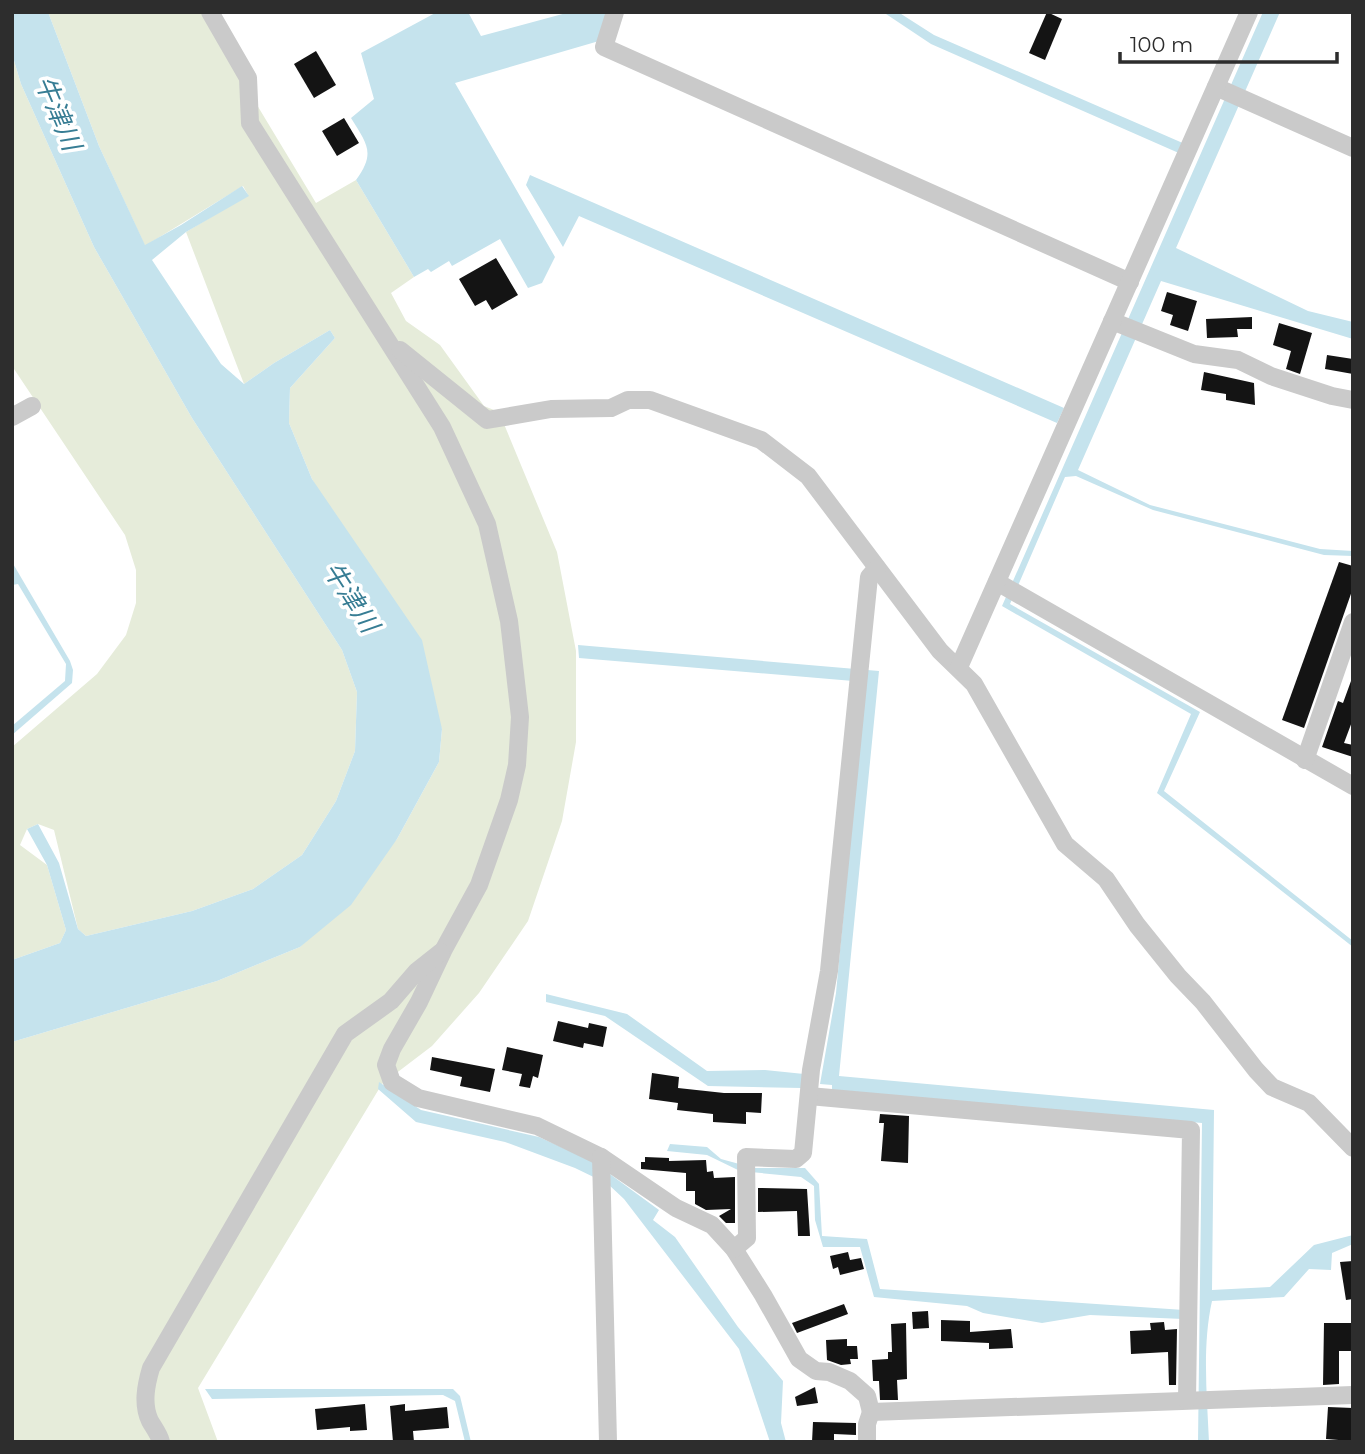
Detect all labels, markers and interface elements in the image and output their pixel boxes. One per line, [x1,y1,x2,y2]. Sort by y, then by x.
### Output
scale bar [1120,21,1337,65]
text: 100 m [1130,32,1193,57]
water label: 牛津川 [28,71,89,158]
water label: 牛津川 [316,556,387,641]

